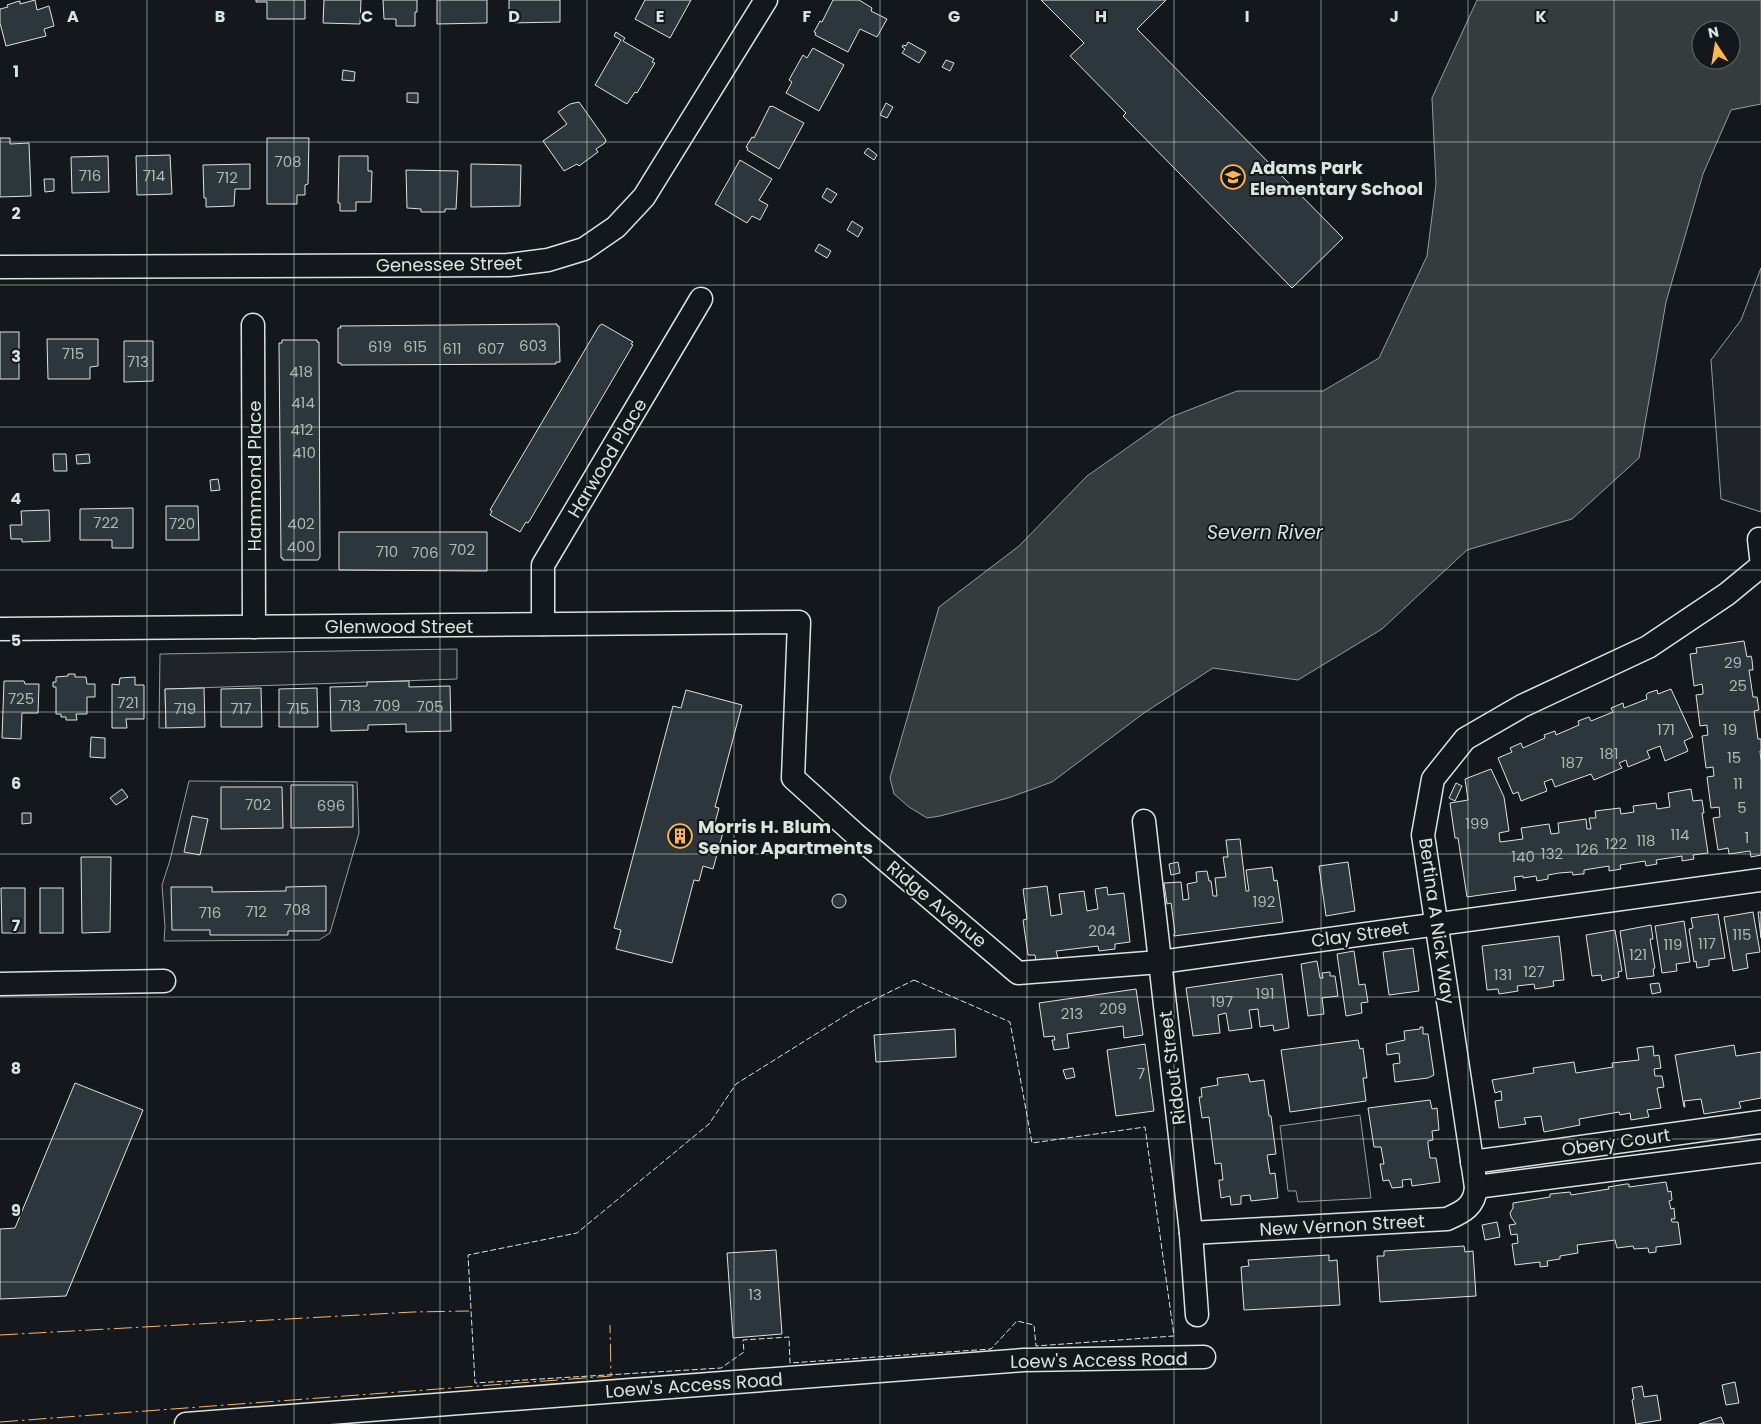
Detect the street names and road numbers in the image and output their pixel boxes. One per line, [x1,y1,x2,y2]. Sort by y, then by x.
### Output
street label: Genessee Street [376,250,522,278]
street label: Harwood Place [561,394,653,522]
street label: Hammond Place [242,401,267,551]
street label: Glenwood Street [325,614,473,639]
street label: Bertina A Nick Way [1413,836,1461,1006]
street label: Ridge Avenue [882,855,992,953]
street label: Clay Street [1310,915,1410,953]
street label: Ridout Street [1153,1010,1191,1126]
street label: Obery Court [1560,1122,1672,1162]
street label: New Vernon Street [1259,1208,1425,1242]
street label: Loew's Access Road [1010,1346,1188,1374]
street label: Loew's Access Road [604,1366,784,1404]

